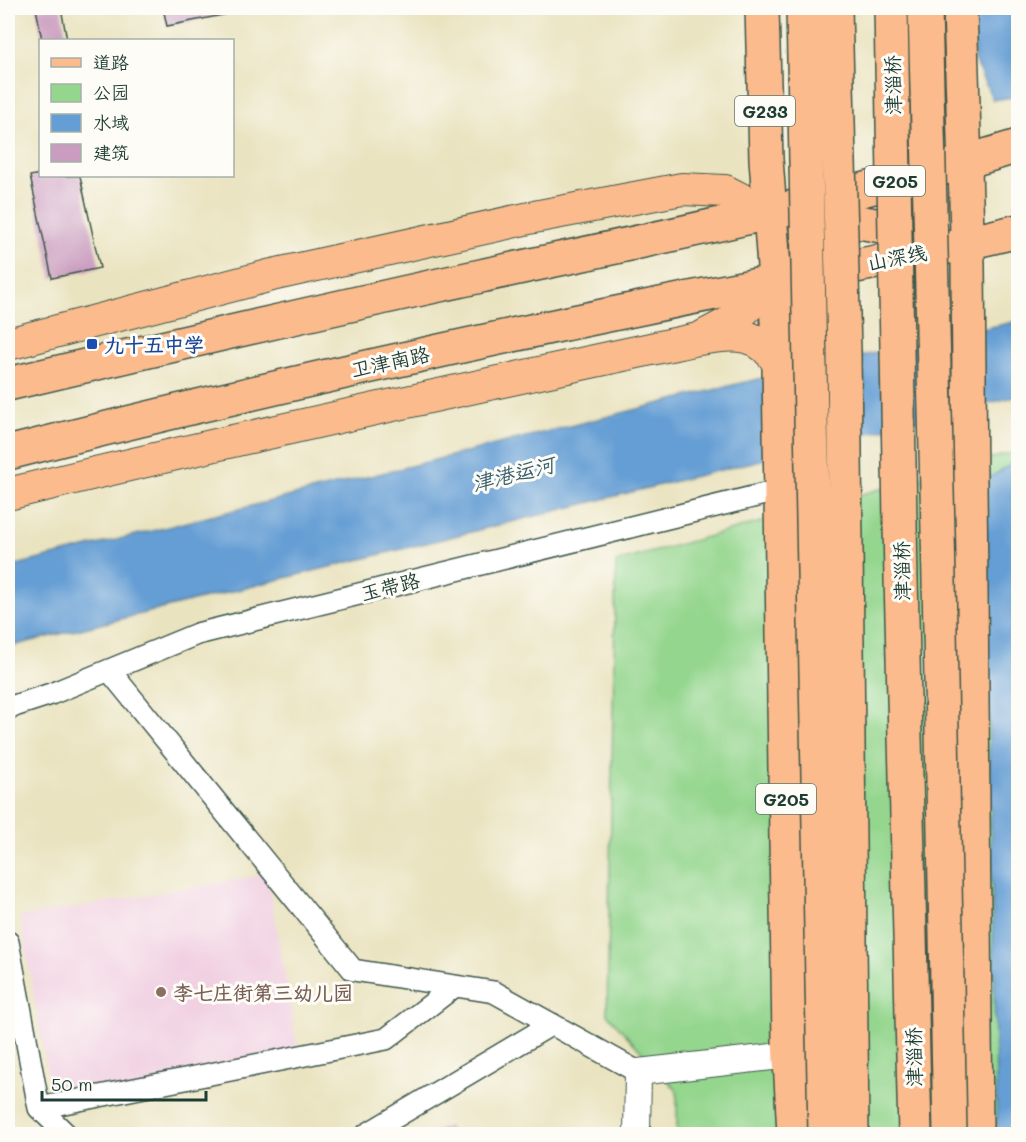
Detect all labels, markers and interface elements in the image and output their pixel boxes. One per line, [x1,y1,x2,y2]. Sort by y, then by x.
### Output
legend [39,39,234,177]
text: 道路 [93,50,129,74]
street label: 津淄桥 [878,55,906,115]
text: 公园 [93,80,129,104]
road number: G233 [735,96,795,126]
text: 水域 [93,110,129,134]
text: 建筑 [93,140,129,164]
road number: G205 [865,166,925,196]
street label: 山深线 [865,239,929,275]
place label: 九十五中学 [104,331,204,357]
marker: 九十五中学 [85,337,99,351]
street label: 卫津南路 [348,340,433,382]
water label: 津港运河 [469,449,560,496]
street label: 津淄桥 [887,541,915,601]
street label: 玉带路 [358,566,423,606]
road number: G205 [756,784,816,814]
place label: 李七庄街第三幼儿园 [173,979,353,1005]
marker: 李七庄街第三幼儿园 [154,985,168,999]
street label: 津淄桥 [899,1027,927,1087]
scale bar [42,1064,206,1102]
text: 50 m [51,1072,93,1096]

